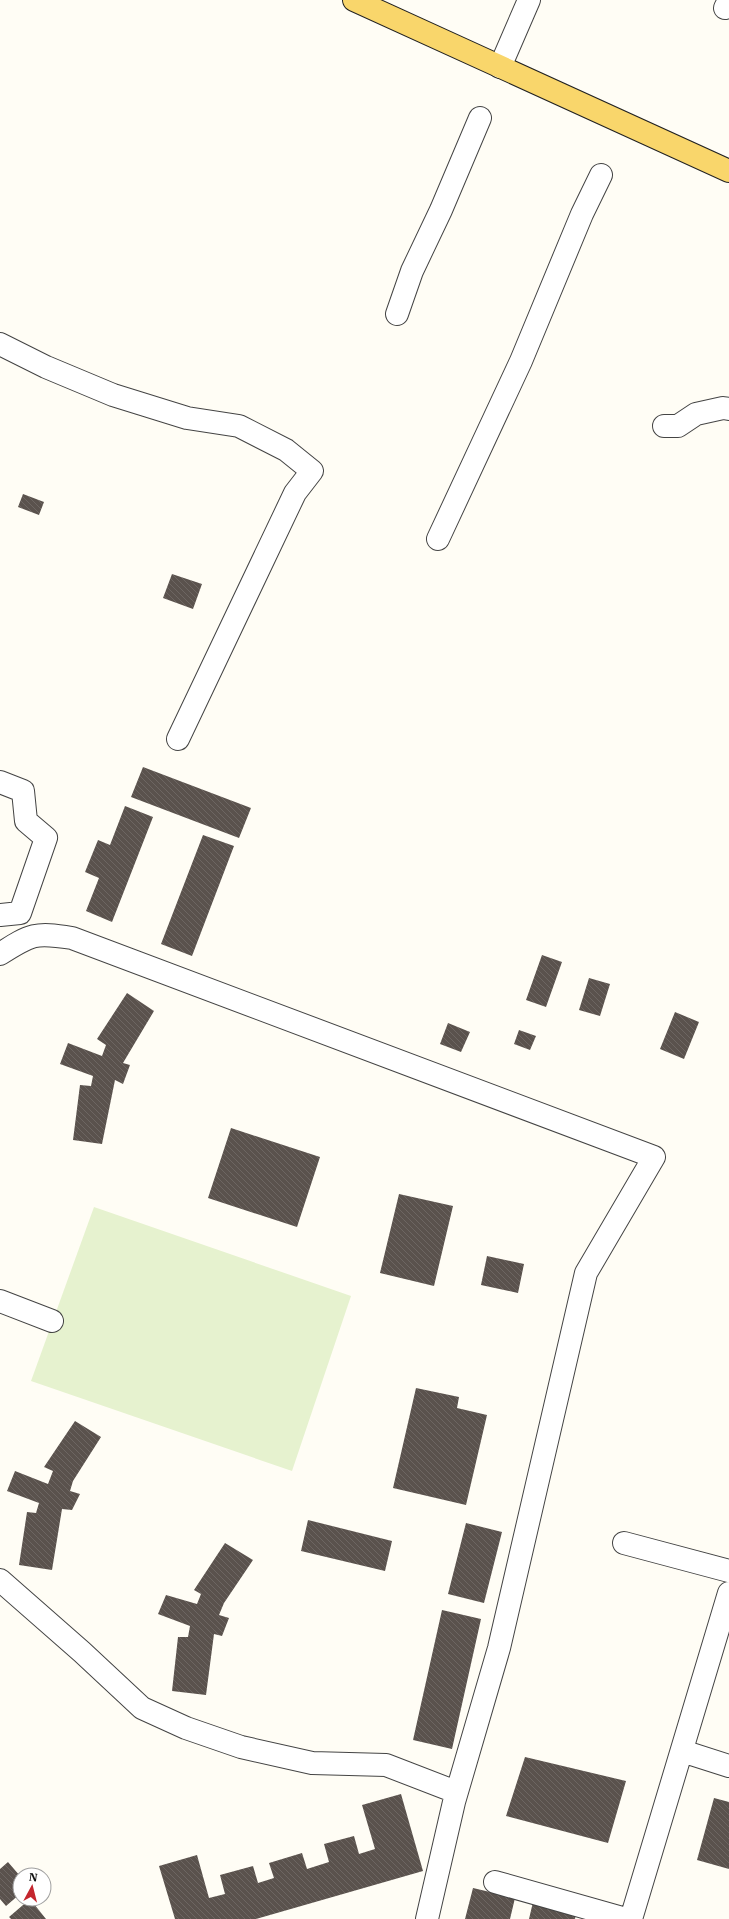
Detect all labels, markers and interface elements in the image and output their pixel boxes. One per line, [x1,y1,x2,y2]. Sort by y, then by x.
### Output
north arrow [12,1867,52,1907]
text: N [28,1870,39,1885]

